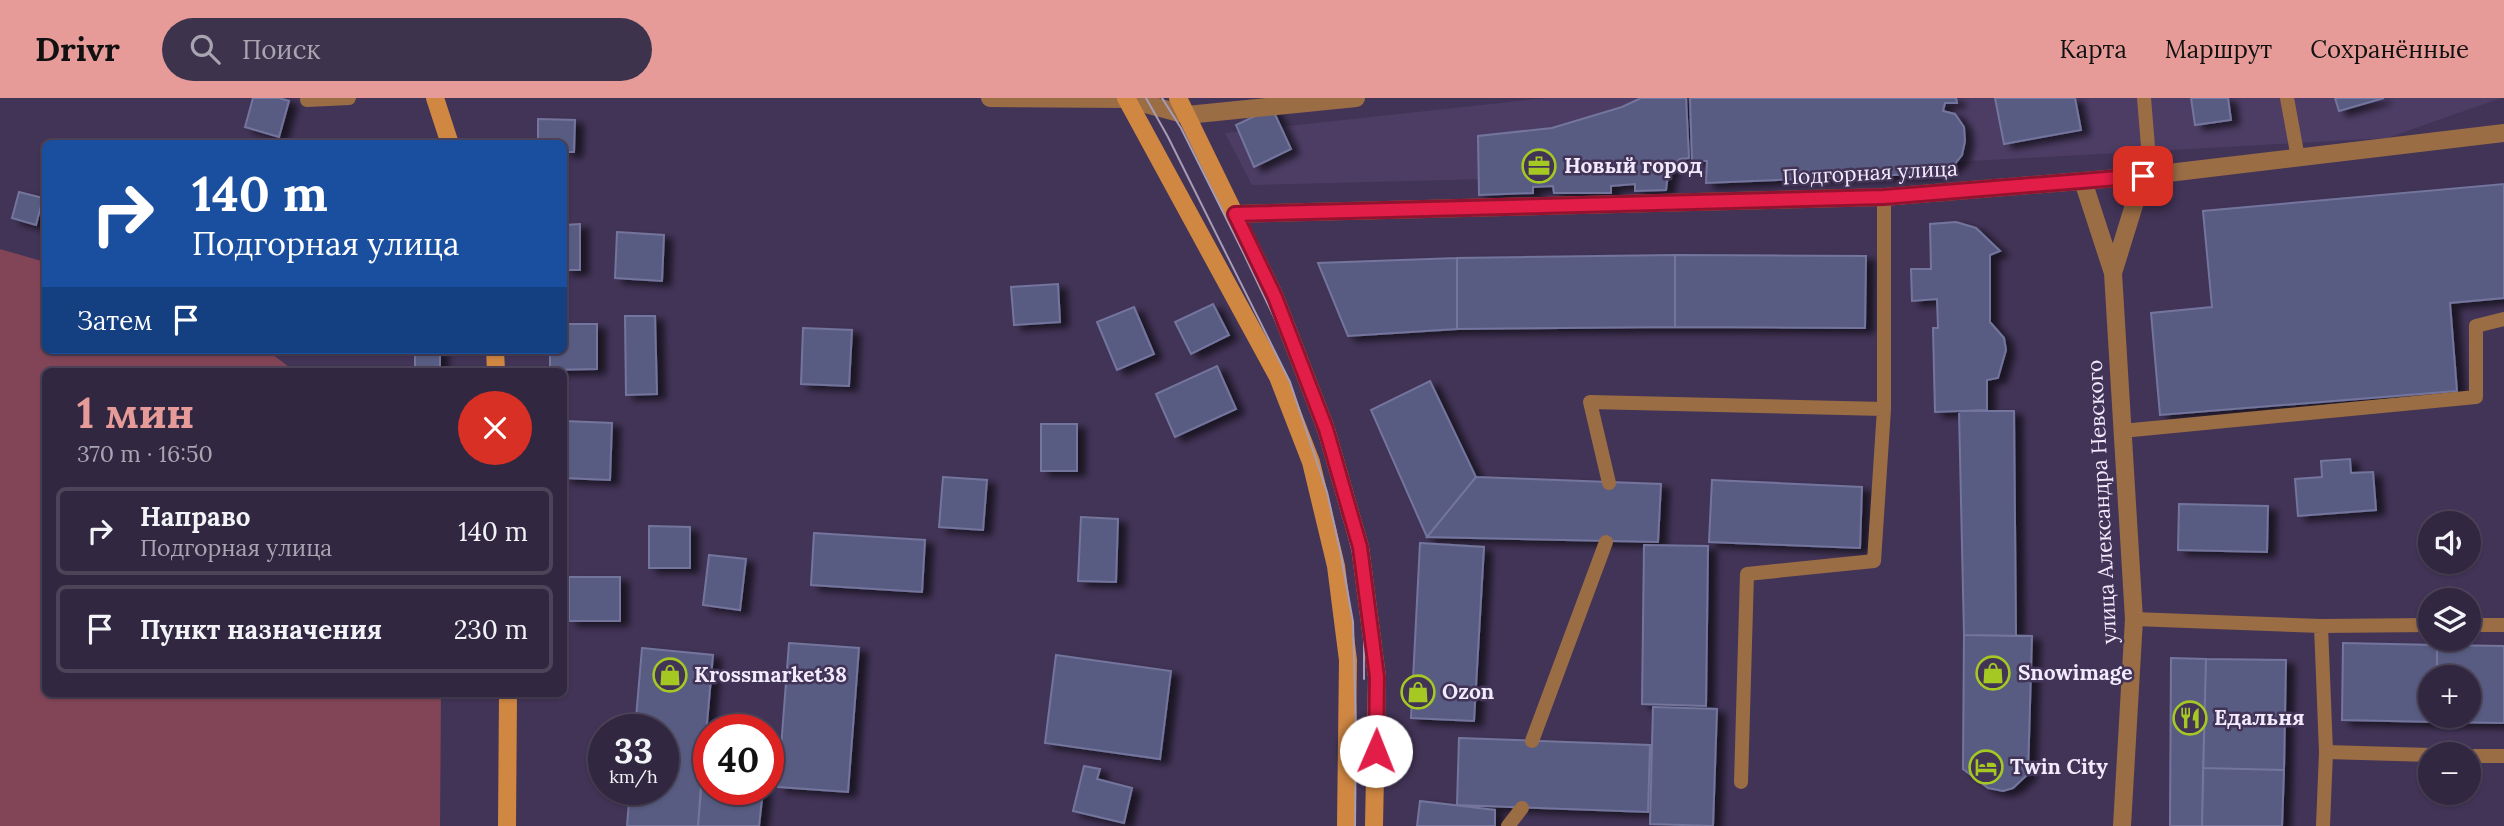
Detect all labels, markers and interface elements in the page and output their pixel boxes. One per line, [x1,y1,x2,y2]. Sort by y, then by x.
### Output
search box [162,18,652,81]
text: Drivr [35,28,120,70]
icon: search [186,30,224,68]
text: Поиск [242,33,320,66]
text: Карта [2059,34,2127,65]
text: Маршрут [2165,34,2272,65]
text: Сохранённые [2310,34,2469,65]
pin [2113,146,2173,206]
office icon: Новый город [1520,147,1558,185]
place label: Новый город [1564,152,1703,179]
street label: Подгорная улица [1782,154,1958,191]
icon: arrive [2124,157,2162,195]
text: 140 m [192,162,328,224]
icon: right [77,168,168,259]
text: Подгорная улица [192,223,459,264]
icon: arrive [167,301,205,339]
text: Затем [77,304,153,337]
street label: улица Александра Невского [2081,359,2122,645]
text: 1 мин [77,386,194,440]
button: close [458,391,532,465]
text: 370 m · 16:50 [77,439,213,468]
text: Направо [140,500,251,533]
map controls [2418,511,2481,805]
button: sound [2418,511,2481,574]
icon: right [81,512,119,550]
text: 140 m [458,515,528,548]
text: Подгорная улица [140,533,332,562]
button: layers [2418,588,2481,651]
icon: arrive [81,610,119,648]
text: Пункт назначения [140,613,382,646]
text: 230 m [454,613,528,646]
shop icon: Snowimage [1974,654,2012,692]
shop icon: Krossmarket38 [651,656,689,694]
place label: Snowimage [2018,659,2133,686]
place label: Krossmarket38 [694,661,847,688]
button: + [2418,665,2481,728]
shop icon: Ozon [1399,673,1437,711]
place label: Ozon [1442,678,1494,705]
restaurant icon: Едальня [2171,699,2209,737]
place label: Едальня [2214,704,2305,731]
speed limit sign: 40 [693,714,784,805]
position arrow [1339,714,1413,788]
text: 33 [614,728,653,773]
button: − [2418,742,2481,805]
hotel icon: Twin Сity [1967,748,2005,786]
place label: Twin Сity [2010,753,2108,780]
text: km/h [609,765,658,788]

